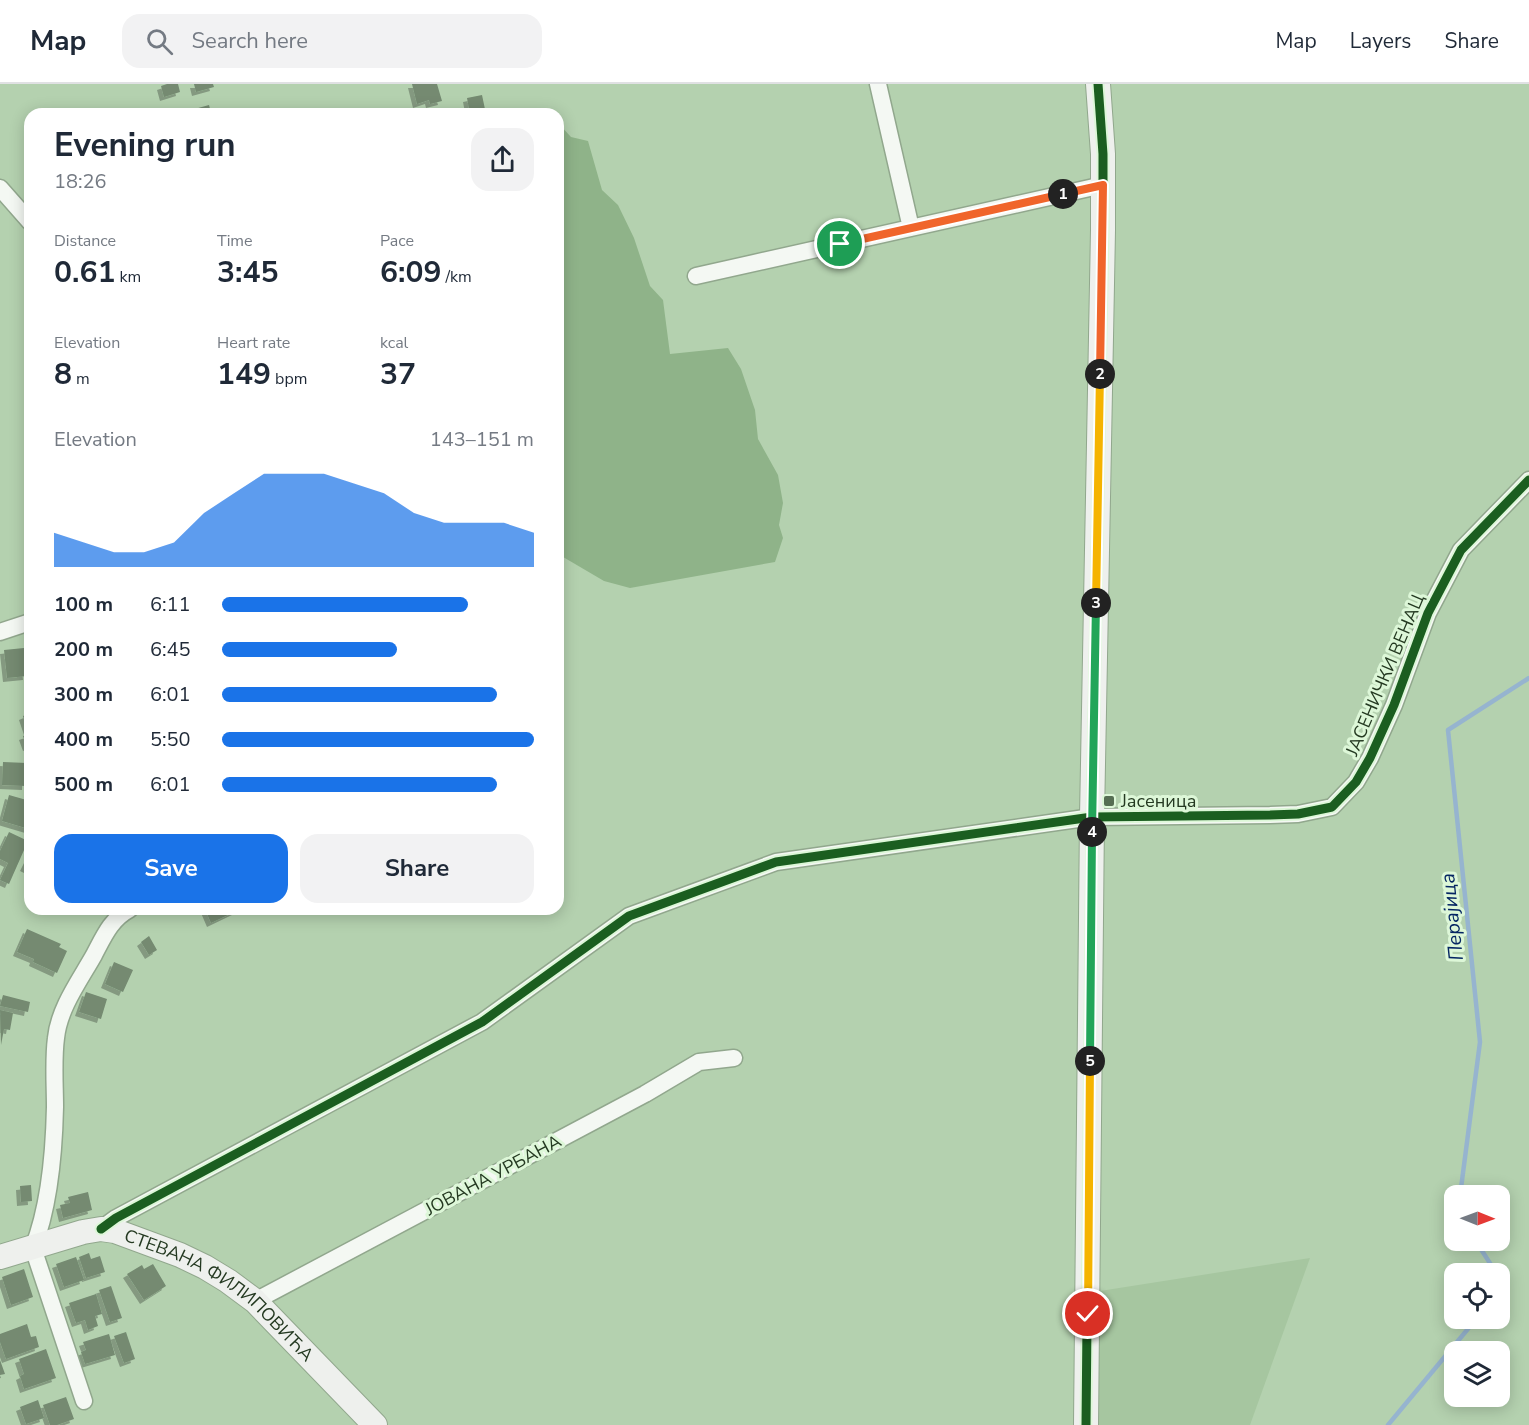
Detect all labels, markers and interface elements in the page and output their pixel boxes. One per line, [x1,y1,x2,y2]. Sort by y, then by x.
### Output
search box [122,14,542,68]
text: Map [30,22,86,60]
icon: search [143,25,176,58]
text: Search here [191,26,308,56]
text: Map [1275,27,1317,55]
text: Layers [1350,27,1411,55]
text: Share [1444,27,1499,55]
text: Evening run [54,123,236,168]
button: share [471,128,534,191]
text: 18:26 [54,168,107,195]
pin: 1 [1048,179,1078,209]
text: 1 [1058,183,1068,205]
pin [814,218,865,269]
icon: arrive [823,227,856,260]
text: Distance [54,230,116,252]
text: Time [217,230,253,252]
text: Pace [380,230,414,252]
text: 0.61 [54,252,115,293]
text: 3:45 [217,252,278,293]
text: 6:09 [380,252,441,293]
text: km [115,266,141,288]
text: /km [441,266,472,288]
text: Elevation [54,332,120,354]
text: Heart rate [217,332,290,354]
text: kcal [380,332,408,354]
text: 8 [54,354,72,395]
text: 149 [217,354,271,395]
text: 37 [380,354,416,395]
pin: 2 [1085,359,1115,389]
text: 2 [1095,363,1105,385]
text: m [72,368,90,390]
text: bpm [271,368,307,390]
text: Elevation [54,426,137,453]
text: 143–151 m [430,426,534,453]
pin: 3 [1081,588,1111,618]
street label: ЈАСЕНИЧКИ ВЕНАЦ [1340,590,1430,760]
text: 100 m [54,591,113,618]
text: 6:11 [150,591,191,618]
text: 3 [1091,592,1101,614]
text: 200 m [54,636,113,663]
text: 6:45 [150,636,191,663]
text: 300 m [54,681,113,708]
text: 6:01 [150,681,191,708]
text: 400 m [54,726,113,753]
text: 5:50 [150,726,191,753]
text: 500 m [54,771,113,798]
text: 6:01 [150,771,191,798]
place label: Јасеница [1120,789,1196,813]
marker: Јасеница [1102,794,1116,808]
pin: 4 [1077,817,1107,847]
text: 4 [1087,821,1097,843]
button: Save [54,834,288,903]
button: Share [300,834,534,903]
water label: Перајица [1434,872,1470,962]
pin: 5 [1075,1046,1105,1076]
text: 5 [1085,1050,1095,1072]
street label: ЈОВАНА УРБАНА [420,1129,565,1222]
north arrow [1444,1185,1510,1251]
map controls [1444,1185,1510,1407]
street label: СТЕВАНА ФИЛИПОВИЋА [121,1223,319,1367]
button: locate [1444,1263,1510,1329]
pin [1062,1288,1113,1339]
icon: check [1071,1297,1104,1330]
button: layers [1444,1341,1510,1407]

